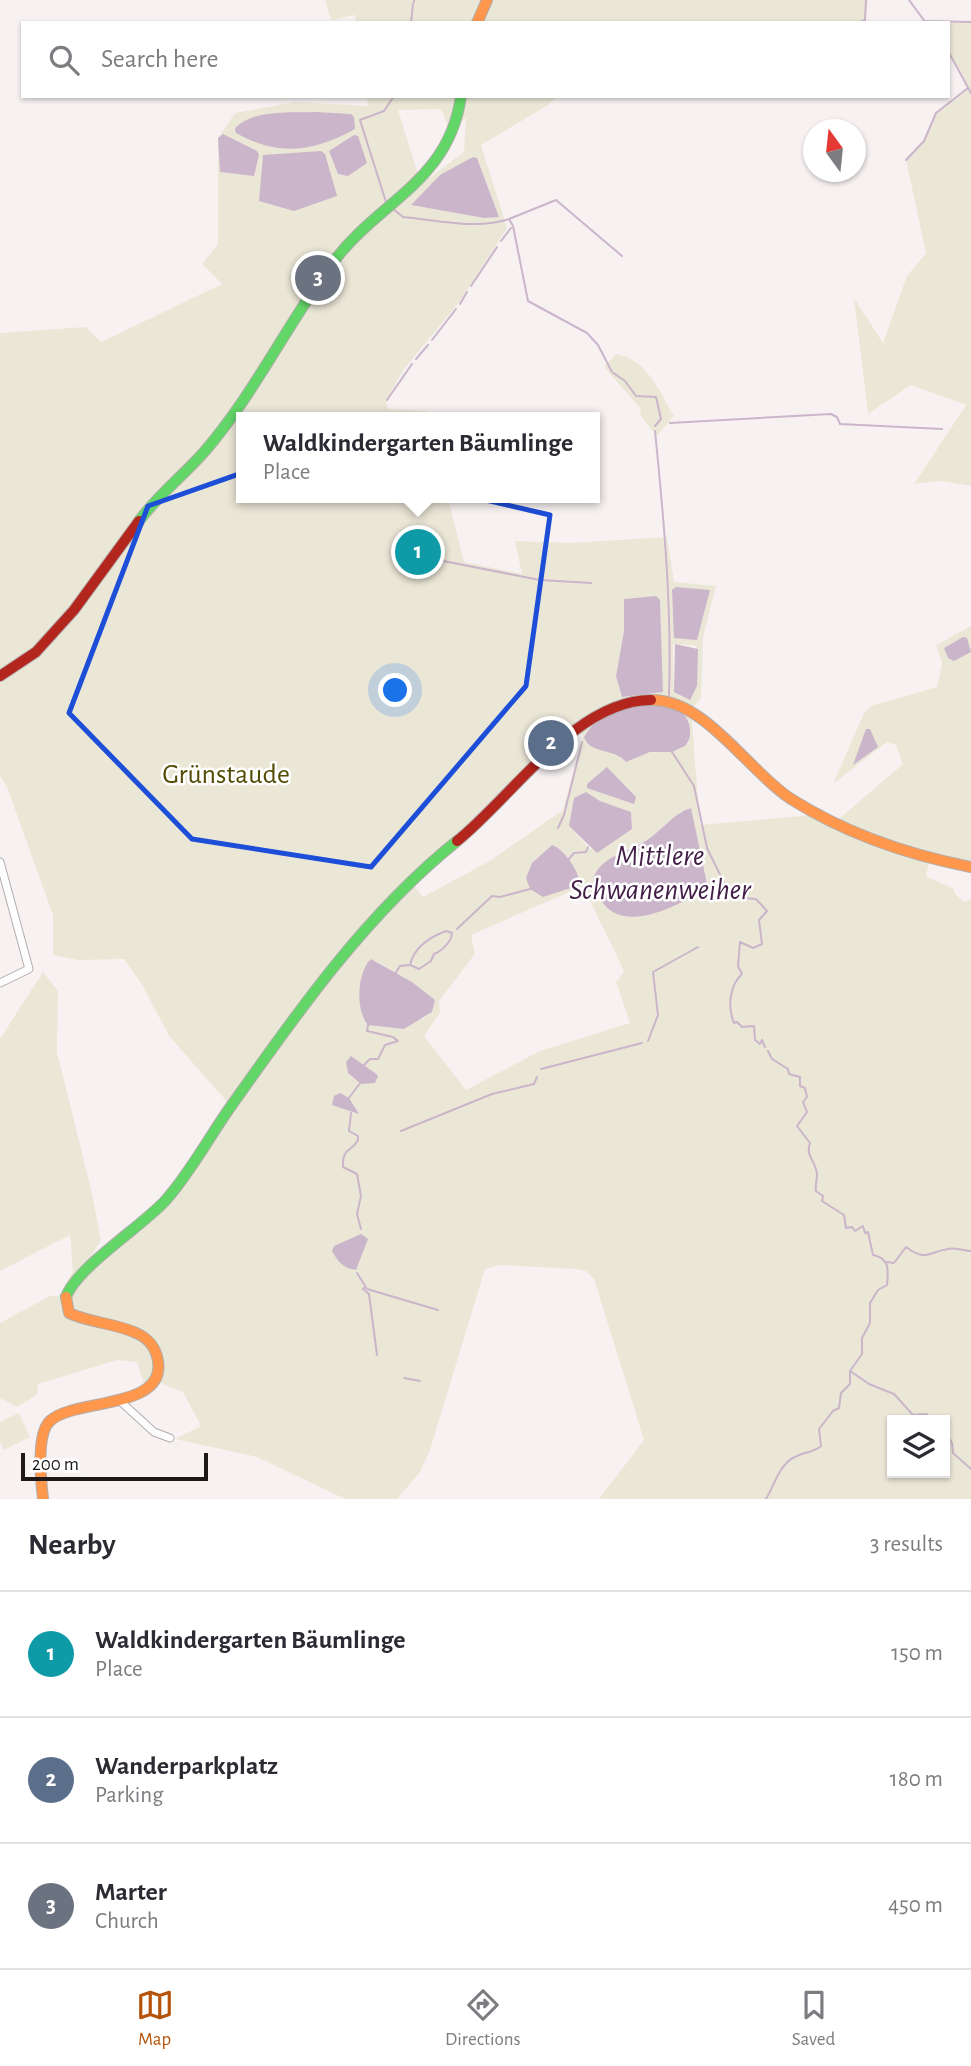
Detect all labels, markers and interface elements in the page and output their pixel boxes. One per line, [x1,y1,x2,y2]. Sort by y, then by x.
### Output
search box [21,21,950,98]
icon: search [45,41,83,79]
text: Search here [101,46,219,72]
north arrow [803,119,866,182]
pin: 3 [295,252,341,304]
popup [236,412,600,503]
text: Waldkindergarten Bäumlinge [263,430,573,456]
text: Place [263,461,310,484]
pin: 1 [395,526,441,578]
your location [378,673,412,707]
pin: 2 [528,717,574,769]
park label: Grünstaude [162,761,290,789]
water label: Mittlere Schwanenweiher [569,841,752,905]
map controls [887,1415,950,1478]
button: layers [887,1415,950,1478]
scale bar [21,1450,208,1482]
text: 200 m [32,1455,79,1474]
text: Nearby [28,1530,116,1560]
text: 3 results [870,1533,943,1556]
text: Waldkindergarten Bäumlinge [95,1627,406,1653]
text: 1 [47,1642,55,1665]
text: 150 m [891,1642,943,1665]
text: Place [95,1658,143,1681]
text: Wanderparkplatz [95,1753,278,1779]
text: 2 [46,1768,56,1791]
text: 180 m [890,1768,943,1791]
text: Parking [95,1784,163,1807]
text: Marter [95,1879,167,1905]
text: 3 [46,1894,56,1917]
text: 450 m [888,1894,943,1917]
text: Church [95,1910,159,1933]
tab: Map [136,1986,174,2051]
tab: Directions [445,1986,521,2051]
tab: Saved [792,1986,835,2051]

